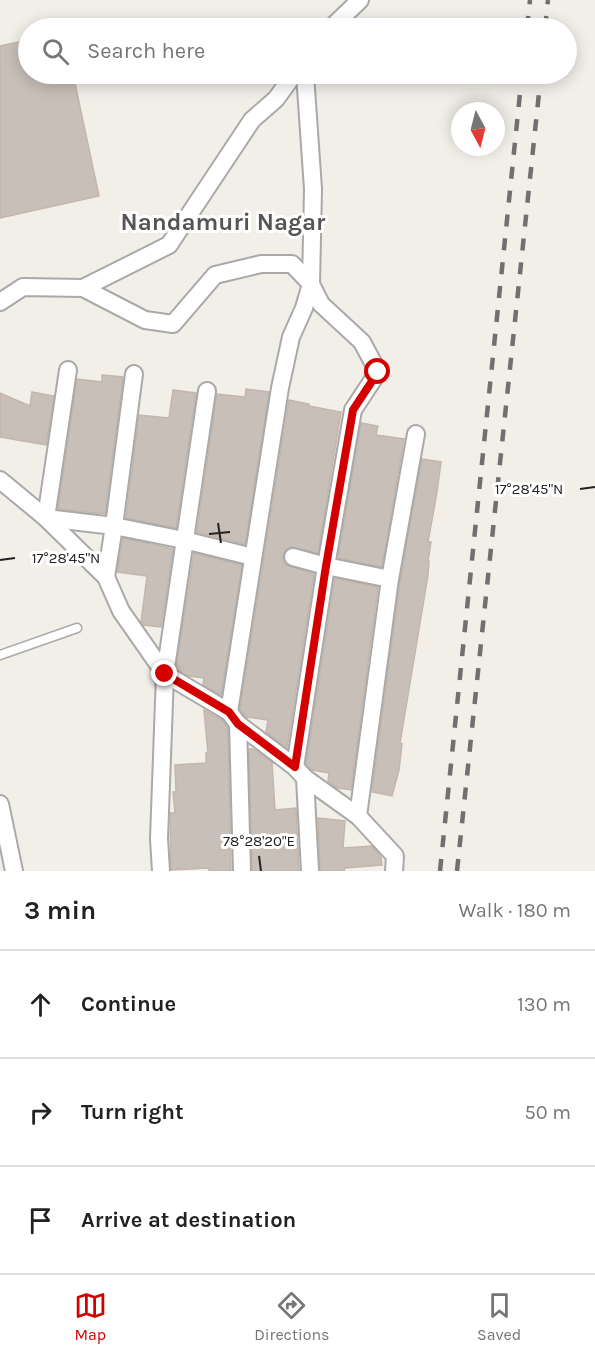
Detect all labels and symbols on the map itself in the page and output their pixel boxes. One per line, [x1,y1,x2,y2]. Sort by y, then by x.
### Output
north arrow [451,102,505,156]
district label: Nandamuri Nagar [121,208,326,236]
route start [364,358,390,384]
text: 17°28'45"N [495,480,563,498]
text: 17°28'45"N [32,549,100,567]
route end [151,660,177,686]
text: 78°28'20"E [223,832,295,850]

